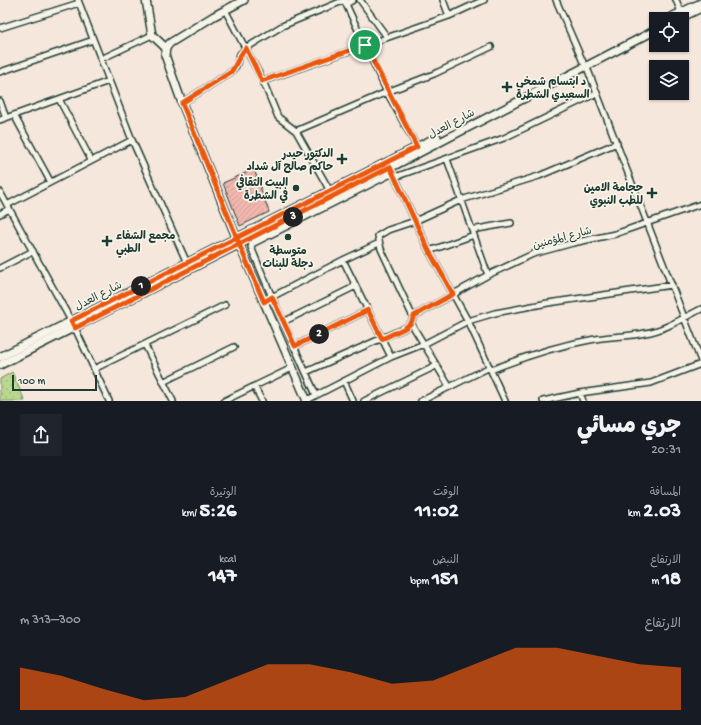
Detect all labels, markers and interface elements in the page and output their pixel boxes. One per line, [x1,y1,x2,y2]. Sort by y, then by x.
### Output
map controls [649,12,689,100]
button: locate [649,12,689,52]
pin [348,28,382,62]
icon: arrive [354,34,376,56]
button: layers [649,60,689,100]
place label: د ابتسام شمخي السعيدي الشطرة [516,76,590,103]
marker: د ابتسام شمخي السعيدي الشطرة [501,81,513,93]
street label: شارع العدل [426,107,478,143]
place label: الدكتور حيدر حاكم صالح آل شداد [247,148,333,175]
marker: الدكتور حيدر حاكم صالح آل شداد [336,153,348,165]
place label: البيت الثقافي في الشطرة [236,174,288,204]
place label: حجامة الامين للطب النبوي [584,182,643,209]
marker: البيت الثقافي في الشطرة [291,183,301,193]
marker: حجامة الامين للطب النبوي [646,187,658,199]
pin: 3 [283,207,303,227]
text: 3 [290,211,296,223]
street label: شارع المؤمنين [531,224,594,254]
place label: مجمع الشفاء الطبي [116,230,175,258]
marker: متوسطة دجلة للبنات [283,232,293,242]
marker: مجمع الشفاء الطبي [101,235,113,247]
place label: متوسطة دجلة للبنات [263,245,313,271]
pin: 1 [131,276,151,296]
street label: شارع العدل [73,279,125,315]
text: 1 [139,280,143,292]
pin: 2 [309,324,329,344]
text: 2 [316,328,322,340]
scale bar [12,373,97,392]
text: 100 m [18,376,45,388]
button: share [20,414,62,456]
text: جري مسائي [577,415,681,441]
text: 20:31 [651,443,681,458]
text: الوتيرة [210,487,236,499]
text: الوقت [433,487,459,499]
text: المسافة [650,487,681,499]
text: 5:26 [200,501,236,524]
text: 11:02 [415,501,459,524]
text: 2.03 [643,501,681,524]
text: /km [182,508,200,520]
text: km [628,508,643,520]
text: kcal [219,554,236,566]
text: النبض [432,555,459,567]
text: الارتفاع [650,555,681,567]
text: 147 [208,566,236,589]
text: 151 [432,569,459,592]
text: 18 [662,569,681,592]
text: bpm [410,576,432,588]
text: m [652,576,662,588]
text: 300–313 m [20,613,81,628]
text: الارتفاع [645,617,681,632]

